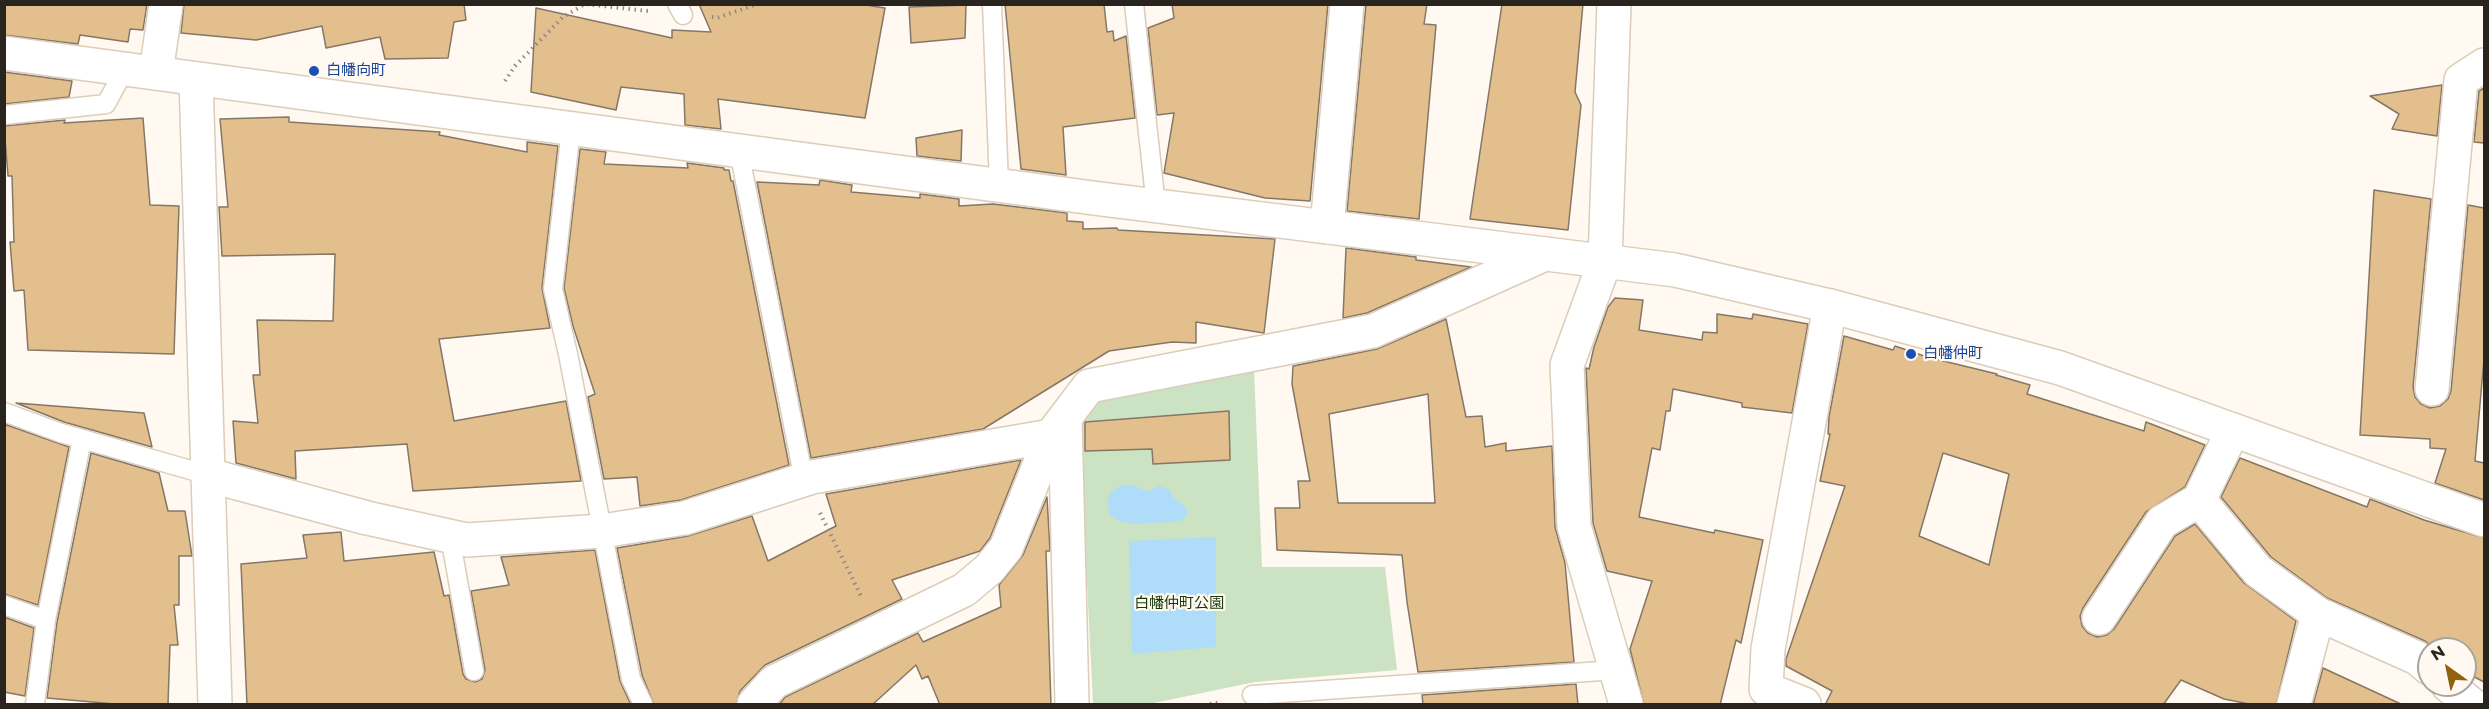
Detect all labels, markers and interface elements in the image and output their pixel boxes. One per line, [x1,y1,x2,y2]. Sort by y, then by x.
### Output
place label: 白幡向町 [326,62,386,80]
marker: 白幡向町 [307,64,321,78]
place label: 白幡仲町 [1923,345,1983,363]
marker: 白幡仲町 [1904,347,1918,361]
park label: 白幡仲町公園 [1134,595,1224,613]
north arrow [2417,637,2477,697]
text: N [2427,642,2449,665]

